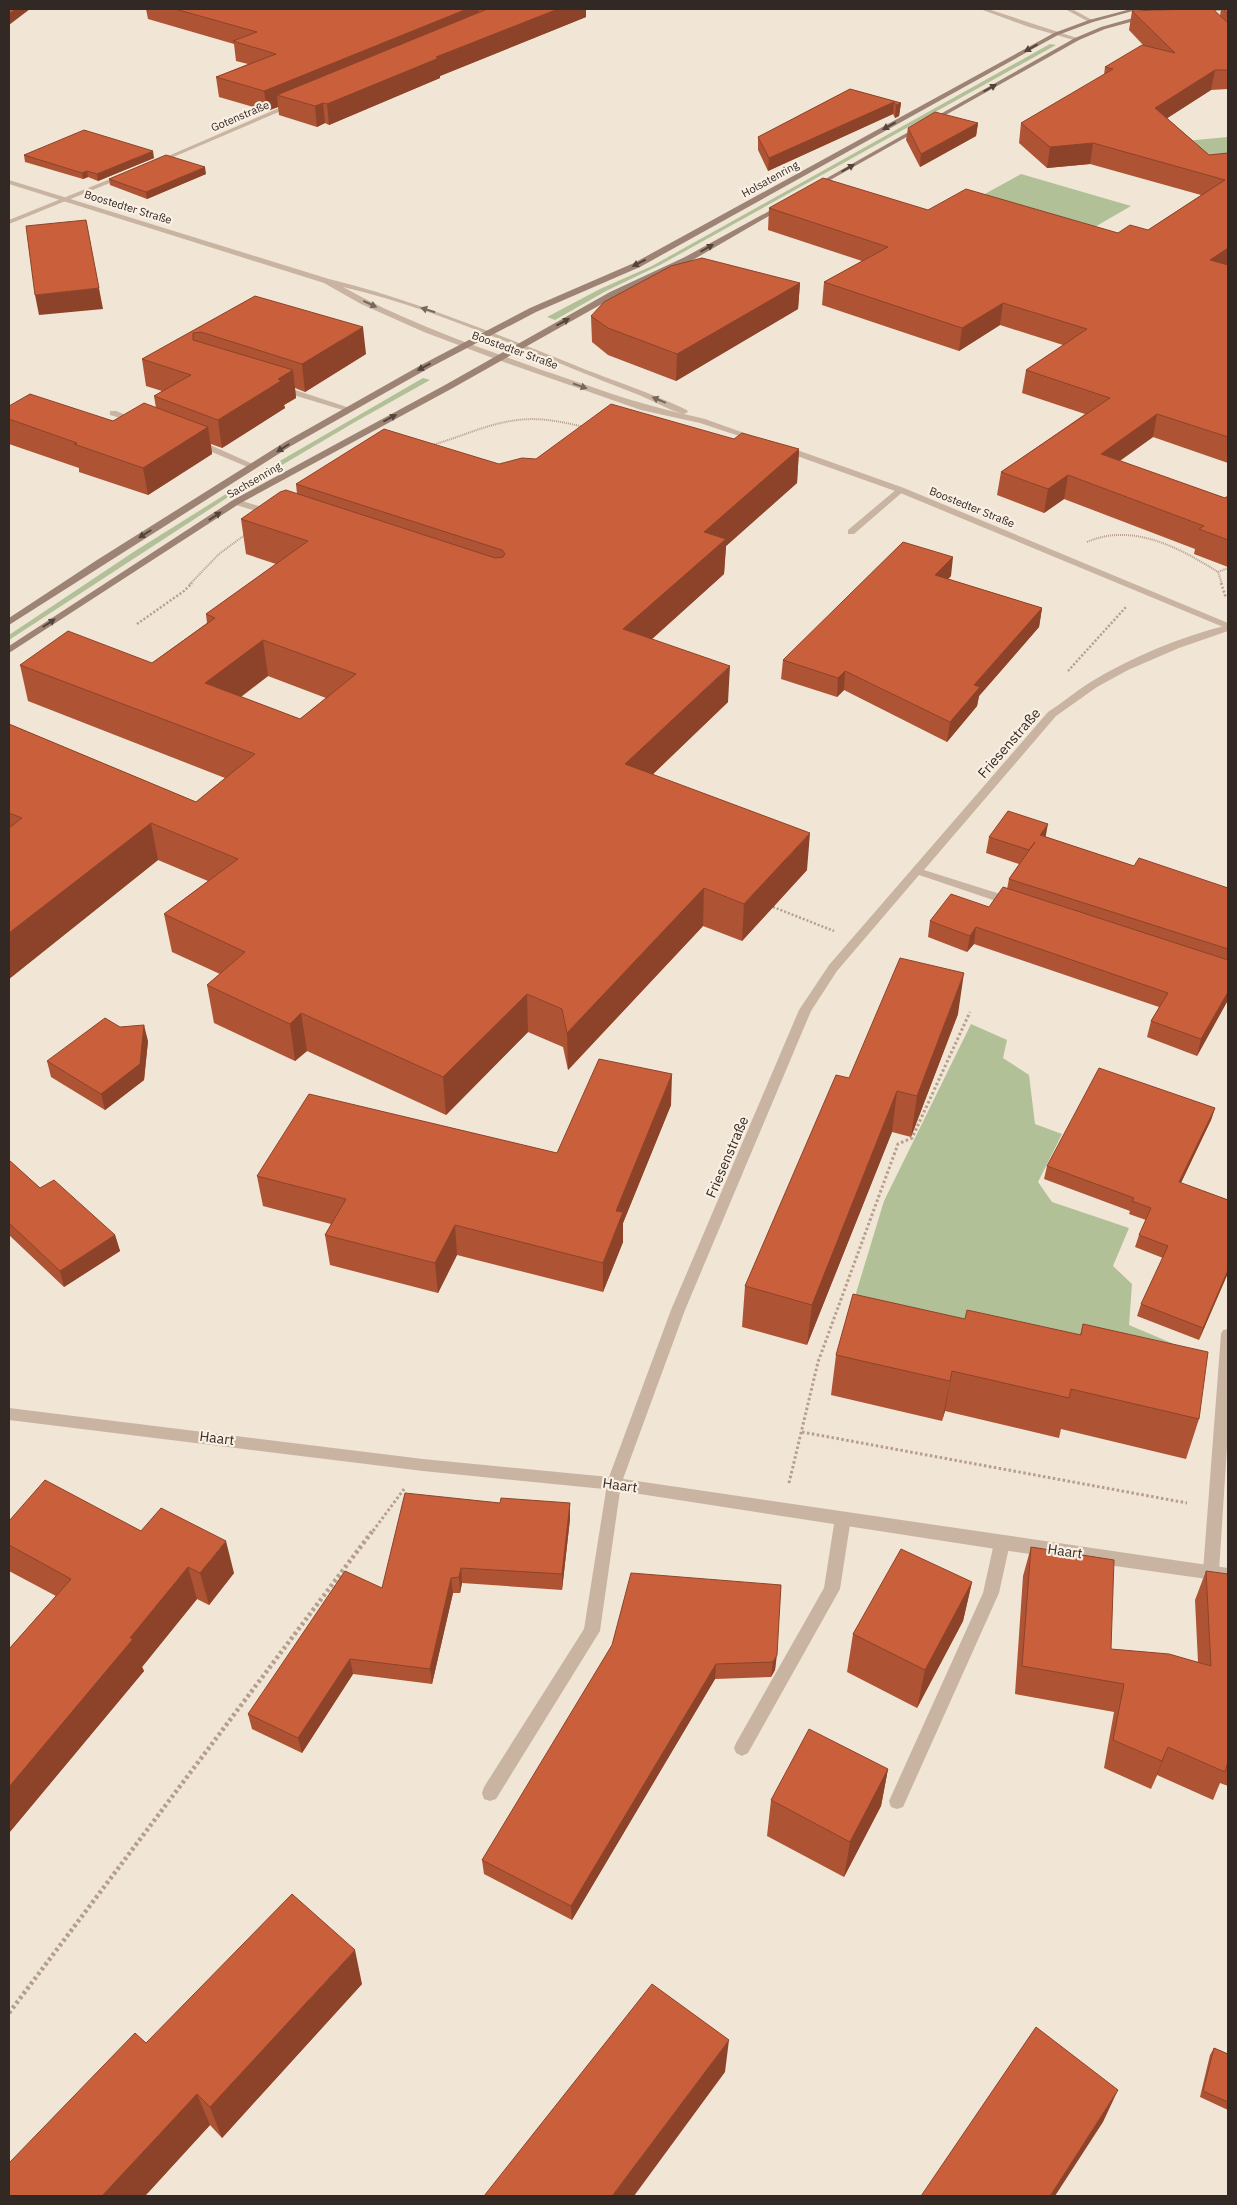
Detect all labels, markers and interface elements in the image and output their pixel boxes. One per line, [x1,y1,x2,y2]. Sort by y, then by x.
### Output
one-way arrow [1024,44,1039,52]
one-way arrow [983,84,997,92]
street label: Gotenstraße [209,97,271,135]
one-way arrow [882,122,895,131]
street label: Holsatenring [739,157,801,200]
one-way arrow [841,164,856,172]
street label: Boostedter Straße [83,187,173,227]
one-way arrow [701,244,714,253]
one-way arrow [632,259,646,267]
one-way arrow [363,300,377,308]
one-way arrow [420,306,435,314]
one-way arrow [556,318,569,327]
street label: Boostedter Straße [470,328,560,372]
one-way arrow [417,363,431,371]
one-way arrow [572,383,587,390]
one-way arrow [652,395,666,403]
one-way arrow [382,414,397,422]
one-way arrow [276,443,289,452]
street label: Sachsenring [224,459,284,501]
street label: Boostedter Straße [927,484,1017,530]
one-way arrow [208,511,222,520]
one-way arrow [139,529,152,539]
one-way arrow [43,619,56,628]
street label: Friesenstraße [974,704,1045,782]
street label: Friesenstraße [702,1113,752,1201]
street label: Haart [199,1427,236,1449]
street label: Haart [601,1474,639,1496]
street label: Haart [1046,1540,1084,1562]

